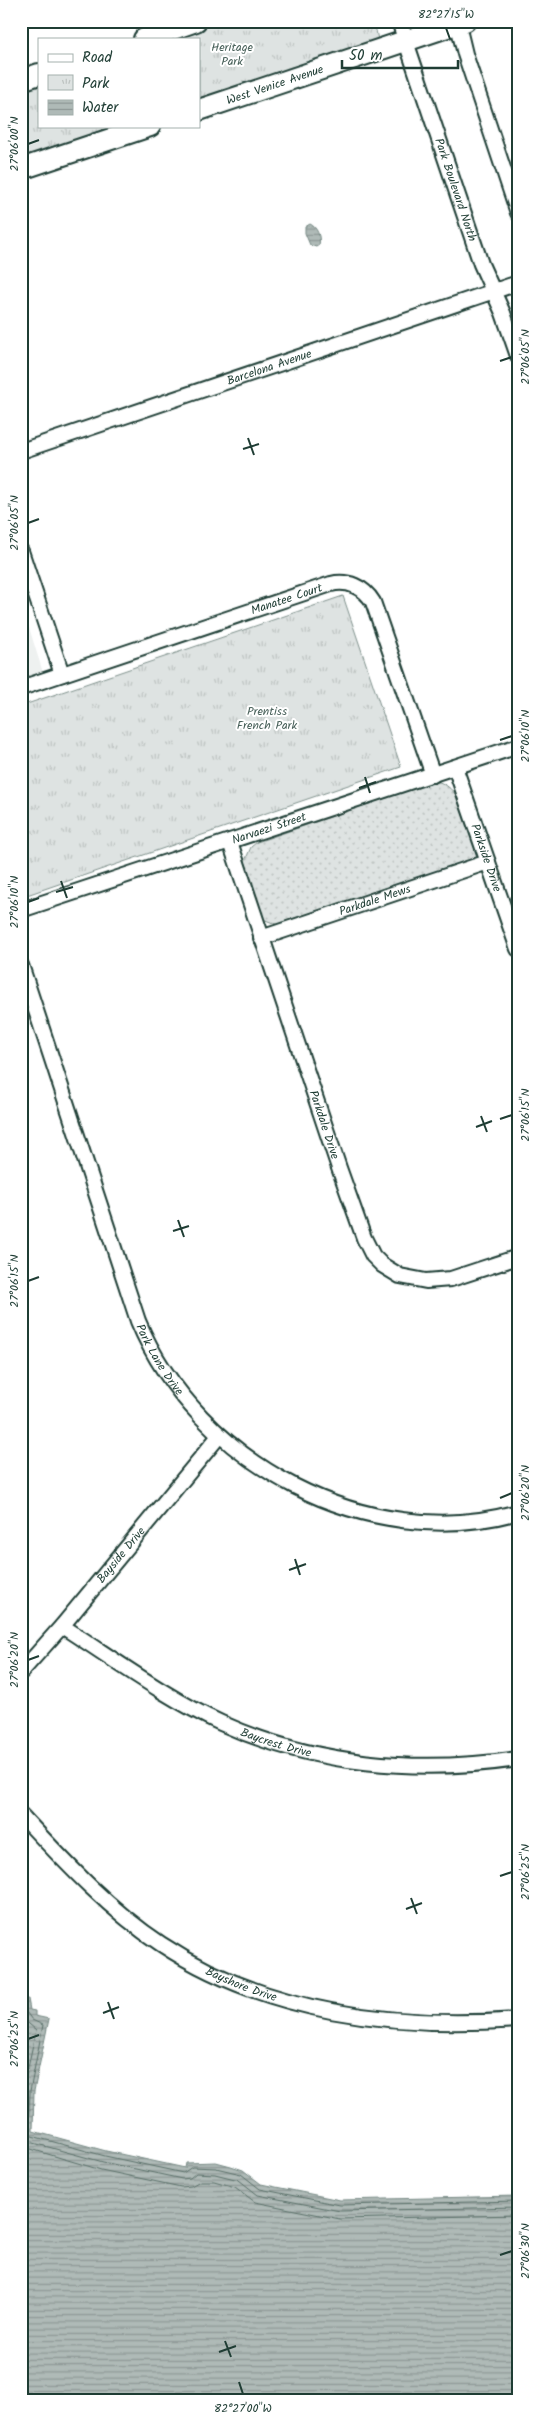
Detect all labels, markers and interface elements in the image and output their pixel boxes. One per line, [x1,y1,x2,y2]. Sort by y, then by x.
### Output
text: 82°27'15"W [418,5,474,24]
legend [38,38,200,128]
park label: Heritage Park [211,38,253,71]
scale bar [342,38,458,70]
text: 50 m [349,44,383,68]
text: Road [82,46,113,70]
street label: West Venice Avenue [224,60,327,110]
text: Park [82,72,110,96]
text: Water [82,96,119,120]
text: 27°06'00"N [5,116,24,172]
street label: Park Boulevard North [429,136,482,244]
text: 27°06'05"N [516,329,535,385]
street label: Barcelona Avenue [224,344,315,391]
text: 27°06'05"N [5,495,24,551]
street label: Manatee Court [248,578,325,620]
park label: Prentiss French Park [237,702,298,735]
text: 27°06'10"N [516,710,535,762]
street label: Narvaezi Street [229,807,309,850]
street label: Parkside Drive [465,821,507,895]
text: 27°06'10"N [5,876,24,928]
street label: Parkdale Mews [337,880,413,921]
street label: Parkdale Drive [304,1088,345,1162]
text: 27°06'15"N [516,1088,535,1142]
text: 27°06'15"N [5,1254,24,1308]
street label: Park Lane Drive [130,1321,188,1400]
text: 27°06'20"N [516,1465,535,1521]
street label: Bayside Drive [92,1522,151,1587]
text: 27°06'20"N [5,1632,24,1688]
street label: Baycrest Drive [238,1723,314,1763]
text: 27°06'25"N [516,1844,535,1900]
street label: Bayshore Drive [202,1962,280,2007]
text: 27°06'25"N [5,2011,24,2067]
text: 27°06'30"N [516,2223,535,2279]
text: 82°27'00"W [214,2399,272,2418]

